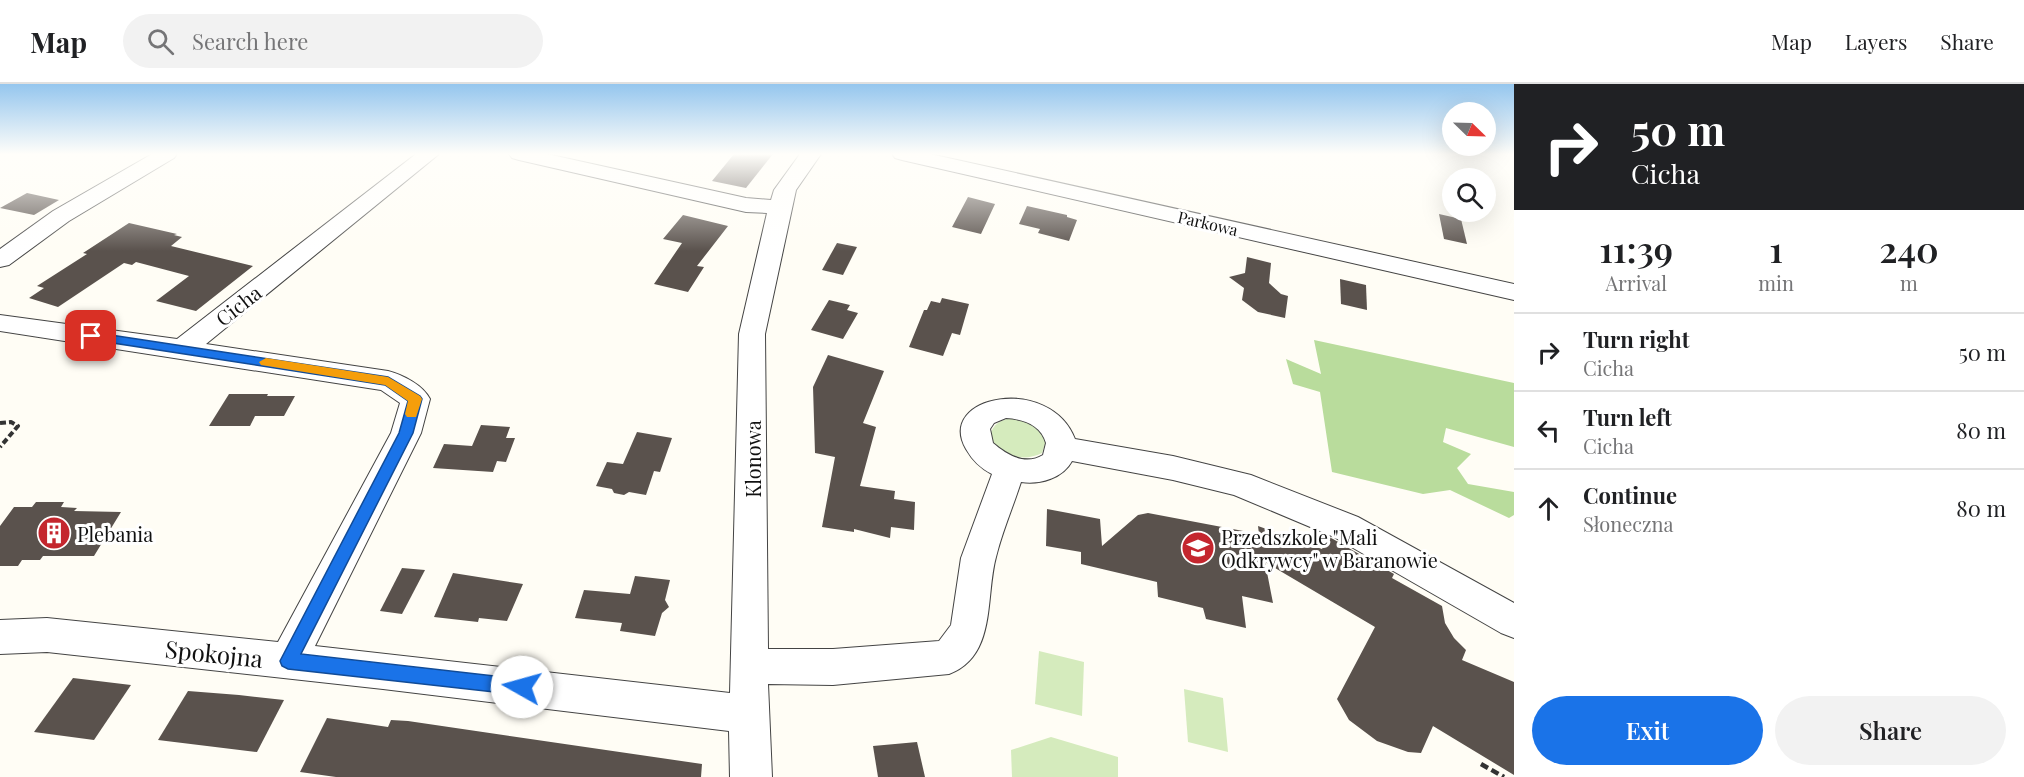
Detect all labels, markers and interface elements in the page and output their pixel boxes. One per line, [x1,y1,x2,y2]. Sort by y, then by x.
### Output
search box [123,14,543,68]
text: Map [30,23,87,60]
icon: search [144,25,177,58]
text: Search here [192,26,308,56]
text: Map [1771,27,1812,55]
text: Layers [1845,27,1907,55]
text: Share [1940,27,1994,55]
text: 50 m [1631,101,1725,157]
north arrow [1442,102,1496,156]
map controls [1442,102,1496,222]
icon: right [1532,108,1610,186]
text: Cicha [1631,155,1700,191]
button: search [1442,168,1496,222]
street label: Parkowa [1176,206,1240,240]
text: 11:39 [1599,224,1673,272]
text: 1 [1769,224,1783,272]
text: 240 [1879,224,1939,272]
text: Arrival [1605,269,1667,296]
text: min [1758,269,1794,296]
text: m [1900,269,1918,296]
street label: Cicha [210,279,266,331]
pin [65,310,116,361]
icon: arrive [74,319,107,352]
text: Turn right [1583,324,1689,354]
icon: right [1532,336,1565,369]
text: 50 m [1959,337,2006,367]
text: Cicha [1583,354,1634,381]
text: Turn left [1583,402,1672,432]
icon: left [1532,414,1565,447]
text: 80 m [1956,415,2006,445]
street label: Klonowa [739,420,766,498]
text: Cicha [1583,432,1634,459]
text: Continue [1583,480,1677,510]
icon: ahead [1532,492,1565,525]
text: 80 m [1956,493,2006,523]
text: Słoneczna [1583,510,1673,537]
building icon: Plebania [36,515,72,551]
place label: Plebania [77,520,153,547]
place label: Przedszkole "Mali Odkrywcy" w Baranowie [1221,523,1438,573]
school or university icon: Przedszkole "Mali Odkrywcy" w Baranowie [1180,530,1216,566]
street label: Spokojna [164,632,265,674]
position arrow [490,655,554,719]
button: Exit [1532,696,1763,765]
button: Share [1775,696,2006,765]

